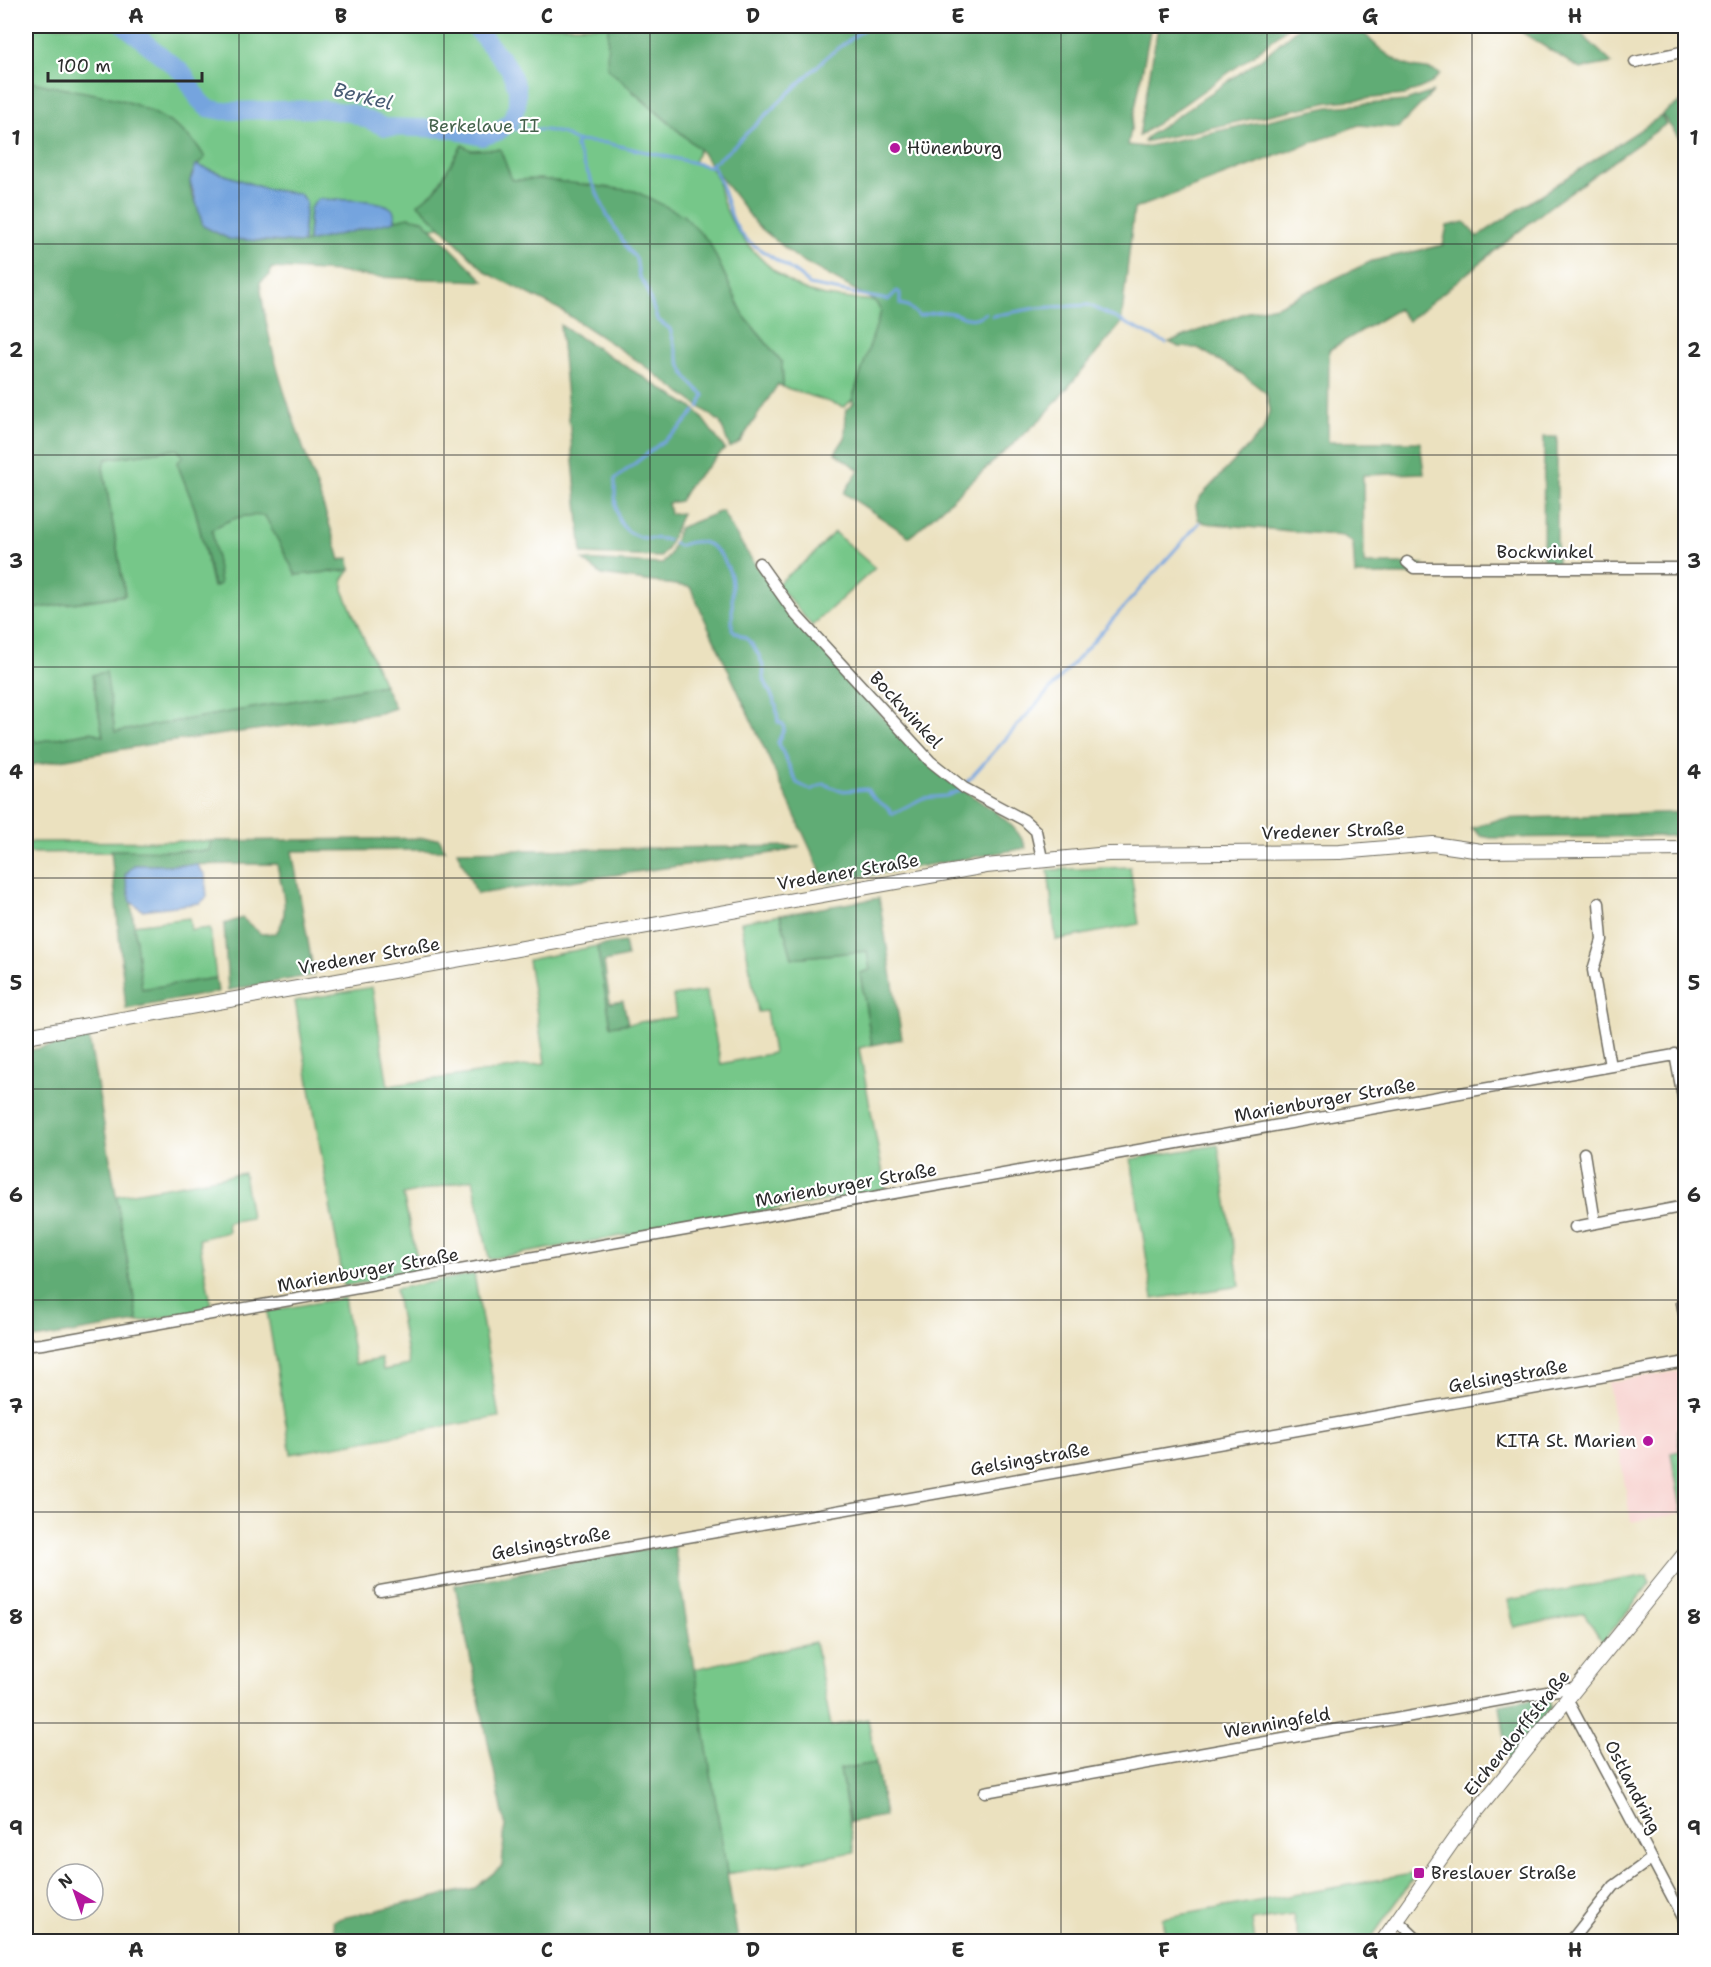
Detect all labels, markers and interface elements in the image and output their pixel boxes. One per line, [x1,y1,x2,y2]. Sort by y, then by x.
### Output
text: A [128,3,144,29]
text: B [335,3,347,29]
text: C [541,3,553,29]
text: D [746,3,760,29]
text: E [951,3,965,29]
text: F [1158,3,1170,29]
text: G [1362,3,1378,29]
text: H [1568,3,1582,29]
scale bar [48,45,202,83]
text: 100 m [57,54,111,78]
water label: Berkel [330,76,396,116]
park label: Berkelaue II [429,114,540,138]
text: 1 [11,125,21,151]
text: 1 [1689,125,1699,151]
place label: Hünenburg [907,136,1002,160]
marker: Hünenburg [888,141,902,155]
text: 2 [9,337,23,363]
text: 2 [1687,337,1701,363]
street label: Bockwinkel [1497,540,1594,564]
text: 3 [9,548,23,574]
text: 3 [1687,548,1701,574]
street label: Bockwinkel [864,666,948,754]
text: 4 [9,759,23,785]
text: 4 [1687,759,1701,785]
street label: Vredener Straße [1261,817,1405,845]
street label: Vredener Straße [775,848,921,896]
street label: Vredener Straße [296,932,442,980]
text: 5 [10,970,22,996]
text: 5 [1688,970,1700,996]
street label: Marienburger Straße [1232,1072,1418,1128]
street label: Marienburger Straße [753,1157,939,1213]
text: 6 [9,1182,23,1208]
text: 6 [1687,1182,1701,1208]
street label: Marienburger Straße [275,1242,461,1298]
street label: Gelsingstraße [1446,1354,1570,1398]
text: 7 [9,1393,23,1419]
text: 7 [1687,1393,1701,1419]
place label: KITA St. Marien [1496,1429,1636,1453]
marker: KITA St. Marien [1641,1434,1655,1448]
street label: Gelsingstraße [968,1437,1092,1481]
street label: Gelsingstraße [489,1521,613,1565]
text: 8 [9,1604,23,1630]
text: 8 [1687,1604,1701,1630]
street label: Eichendorffstraße [1459,1665,1575,1801]
street label: Wenningfeld [1222,1702,1332,1744]
street label: Ostlandring [1599,1736,1667,1838]
text: 9 [9,1815,23,1841]
text: 9 [1687,1815,1701,1841]
place label: Breslauer Straße [1431,1861,1577,1885]
north arrow [45,1862,105,1922]
marker: Breslauer Straße [1412,1866,1426,1880]
text: N [54,1869,77,1893]
text: A [128,1937,144,1963]
text: B [335,1937,347,1963]
text: C [541,1937,553,1963]
text: D [746,1937,760,1963]
text: E [951,1937,965,1963]
text: F [1158,1937,1170,1963]
text: G [1362,1937,1378,1963]
text: H [1568,1937,1582,1963]

